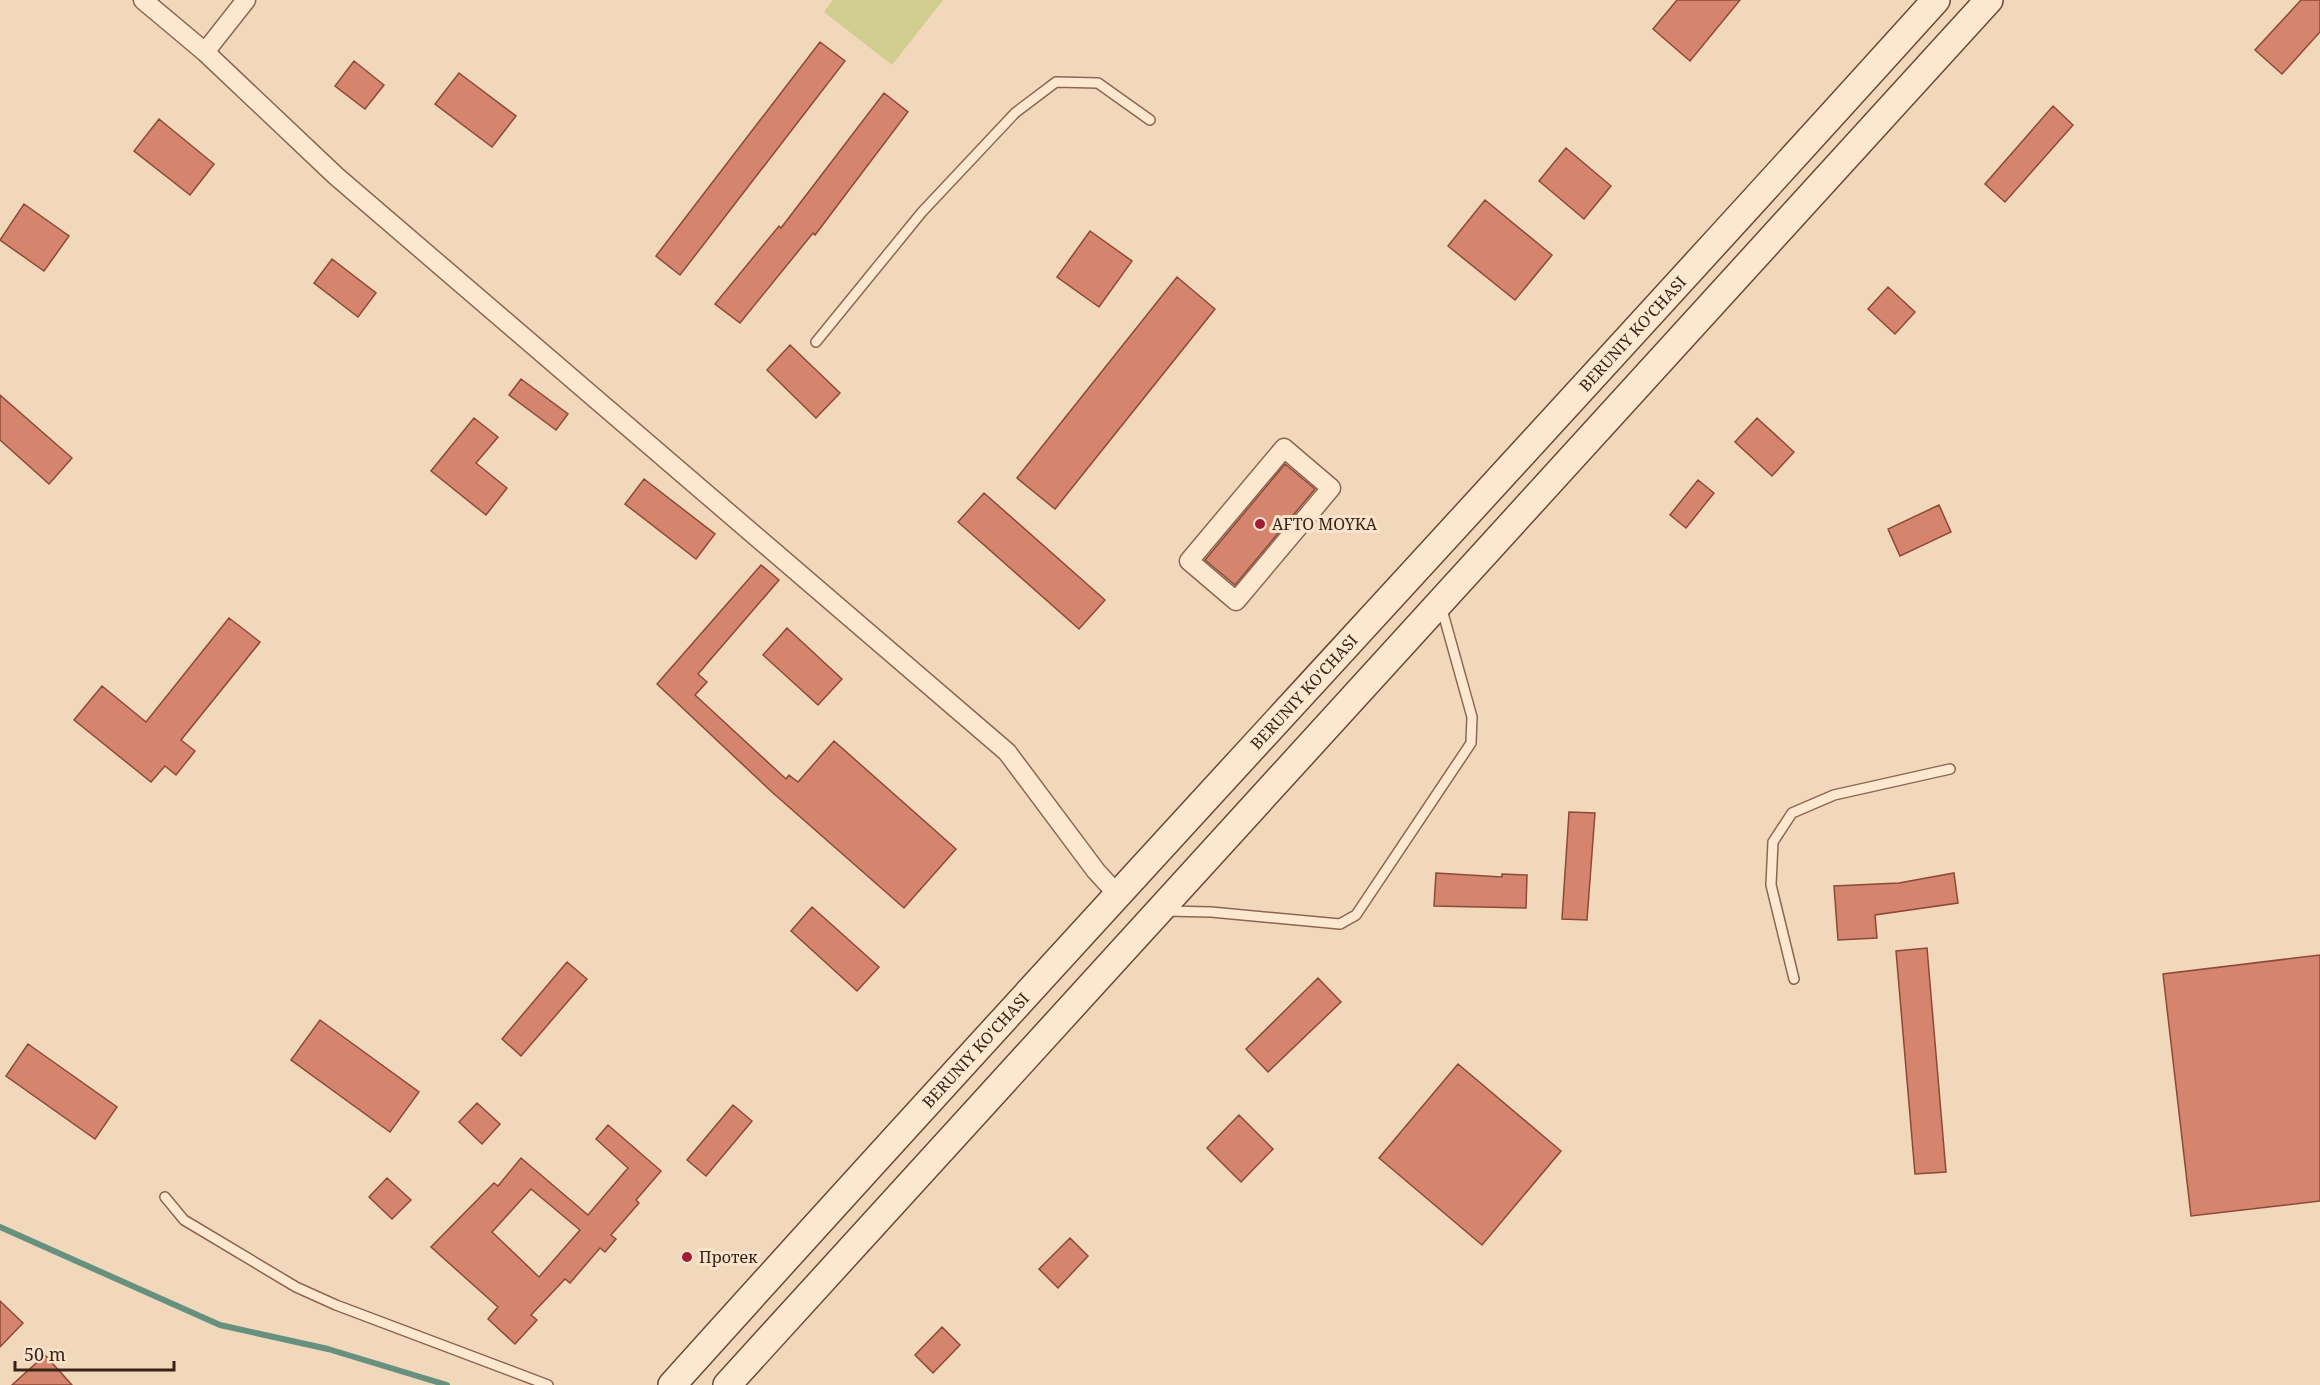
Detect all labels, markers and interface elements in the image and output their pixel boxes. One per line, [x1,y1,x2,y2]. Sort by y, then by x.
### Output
street label: BERUNIY KO'CHASI [1574,271,1691,396]
place label: AFTO MOYKA [1272,513,1378,535]
marker: AFTO MOYKA [1253,517,1267,531]
street label: BERUNIY KO'CHASI [1245,629,1363,754]
street label: BERUNIY KO'CHASI [917,987,1034,1113]
place label: Протек [699,1246,758,1268]
marker: Протек [680,1250,694,1264]
scale bar [15,1334,174,1372]
text: 50 m [24,1342,66,1366]

